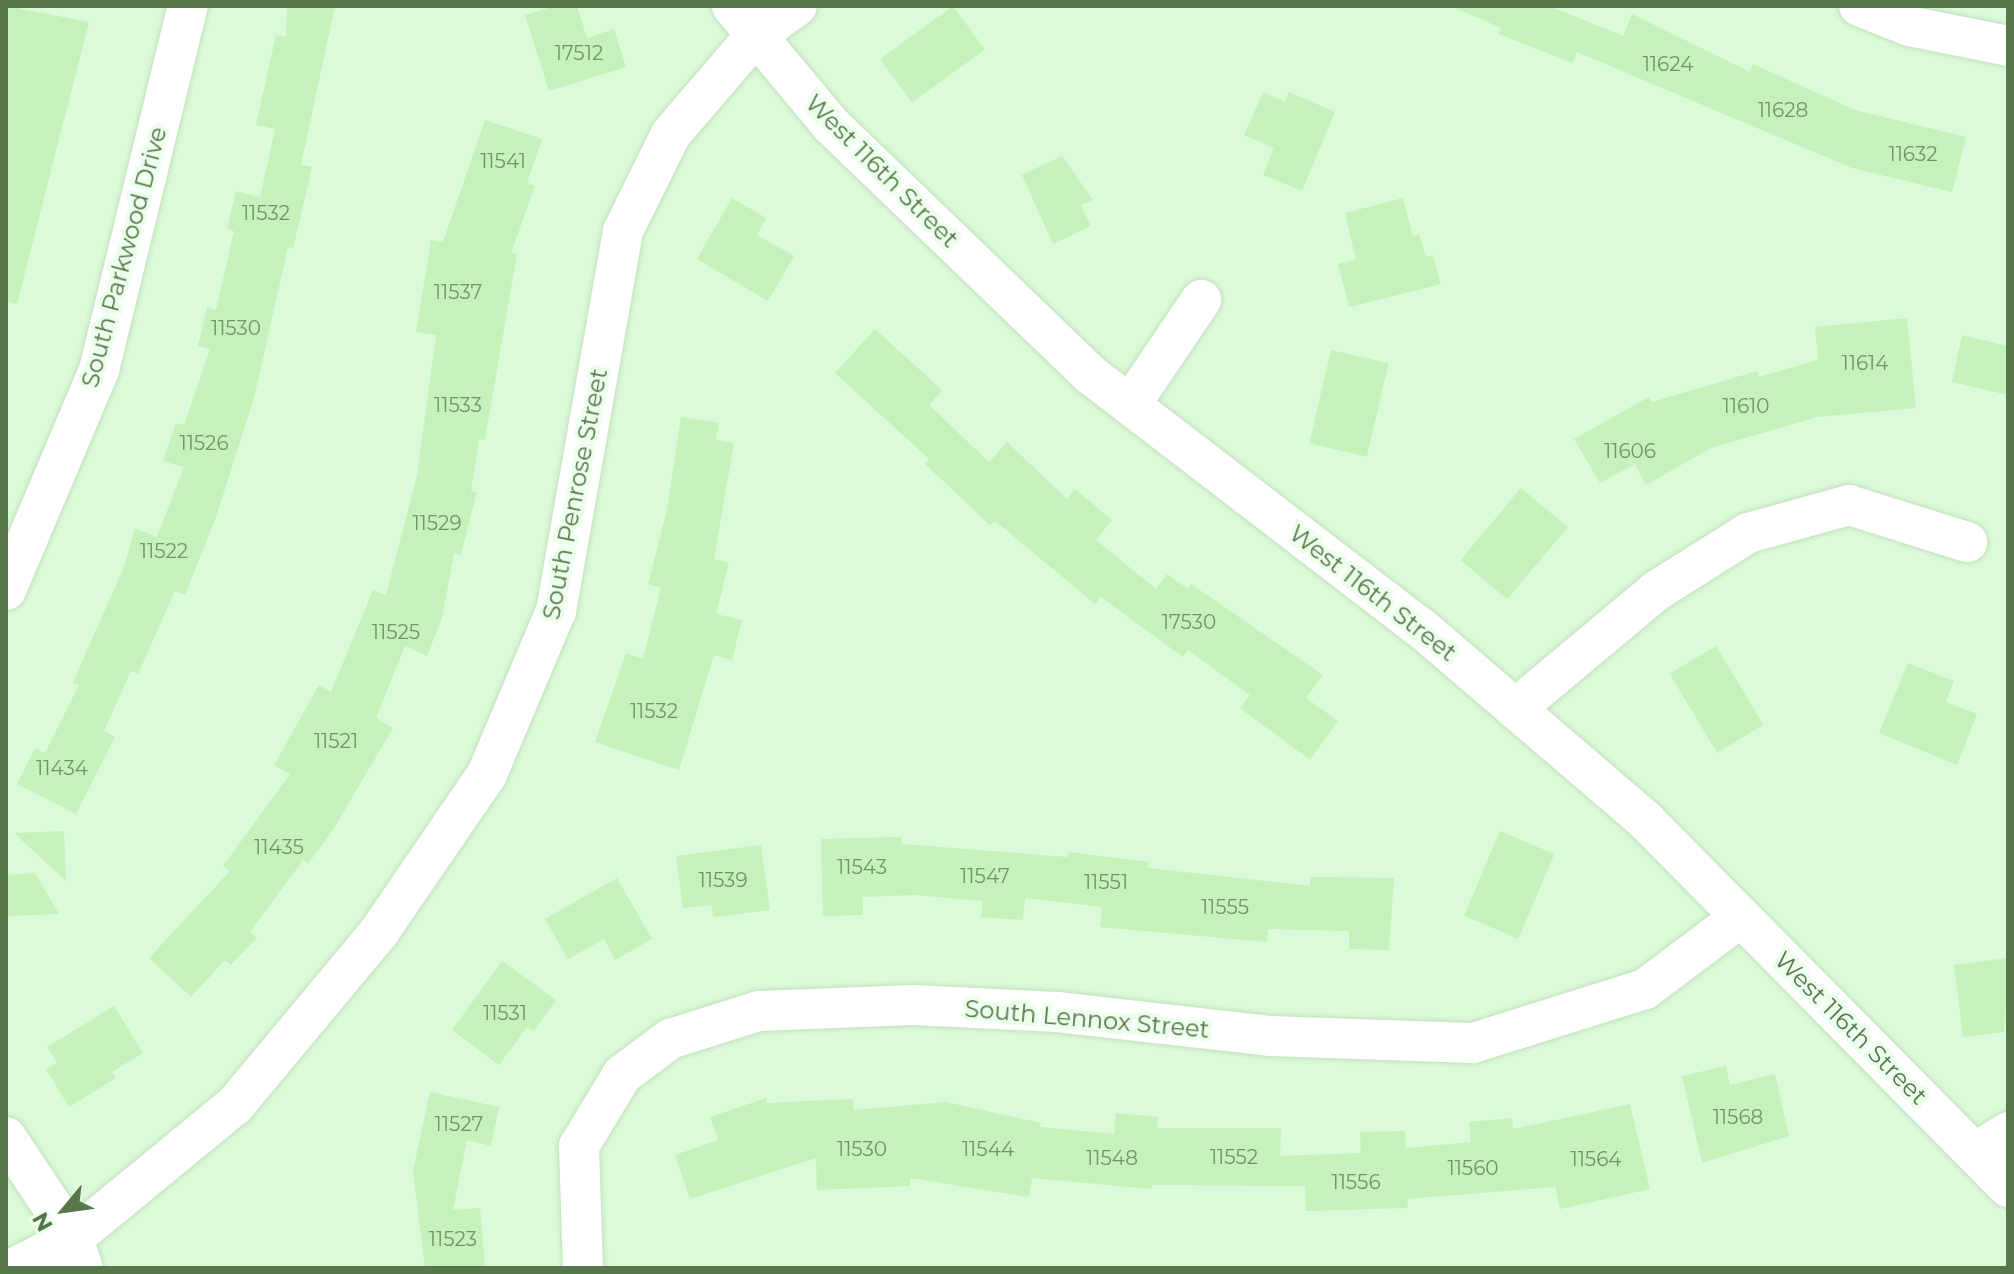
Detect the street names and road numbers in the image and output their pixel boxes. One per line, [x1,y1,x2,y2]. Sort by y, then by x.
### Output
street label: West 116th Street [800,89,964,253]
street label: South Parkwood Drive [75,124,173,390]
street label: South Penrose Street [537,366,613,622]
street label: West 116th Street [1284,519,1462,667]
street label: West 116th Street [1769,946,1933,1110]
street label: South Lennox Street [964,994,1210,1044]

